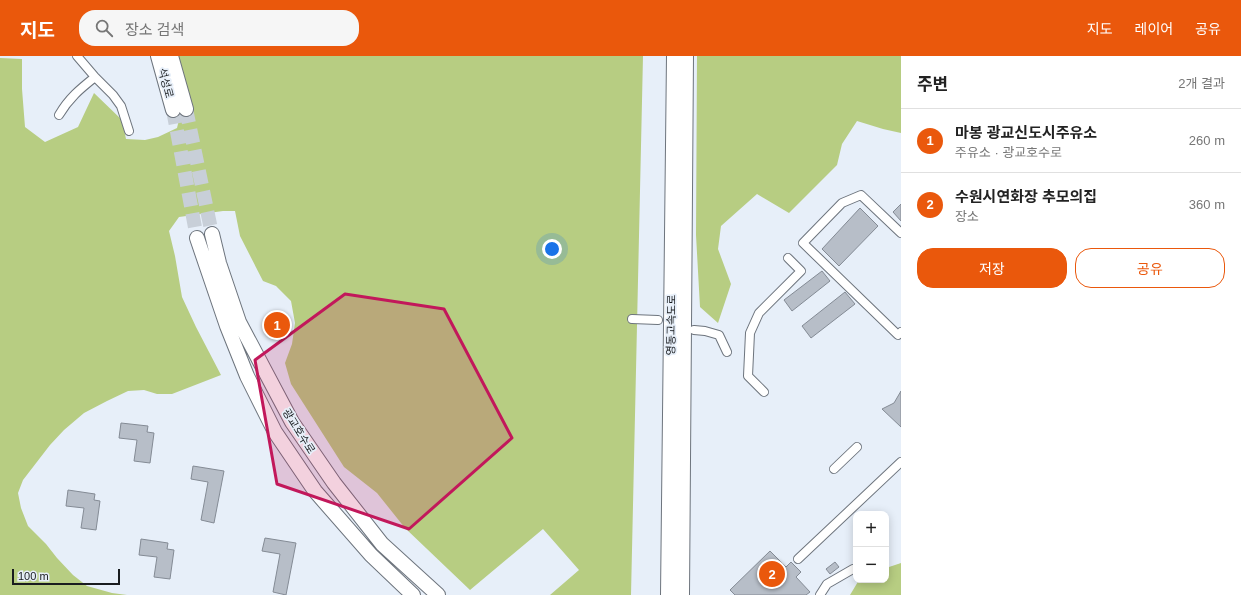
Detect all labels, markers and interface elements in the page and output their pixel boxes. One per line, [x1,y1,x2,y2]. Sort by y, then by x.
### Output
search box [79,10,359,46]
icon: search [93,17,115,39]
text: 지도 [20,20,55,41]
text: 장소 검색 [125,21,184,38]
text: 지도 [1087,21,1113,37]
text: 레이어 [1135,21,1173,37]
text: 공유 [1195,21,1221,37]
street label: 석성로 [156,67,176,99]
text: 주변 [917,75,948,94]
text: 2개 결과 [1178,76,1225,91]
text: 마봉 광교신도시주유소 [955,124,1097,141]
text: 1 [926,133,934,148]
text: 260 m [1189,133,1225,148]
text: 주유소 · 광교호수로 [955,145,1062,160]
text: 수원시연화장 추모의집 [955,188,1097,205]
text: 2 [926,197,934,212]
text: 360 m [1189,197,1225,212]
text: 장소 [955,209,979,224]
your location [542,239,562,259]
button: 저장 [917,248,1067,288]
button: 공유 [1075,248,1225,288]
street label: 영동고속도로 [664,295,678,355]
pin: 1 [264,310,290,340]
street label: 광교호수로 [281,406,317,456]
map controls [853,511,889,583]
button: + [853,511,889,547]
button: − [853,547,889,583]
pin: 2 [759,559,785,589]
scale bar [12,567,120,586]
text: 100 m [18,570,49,582]

